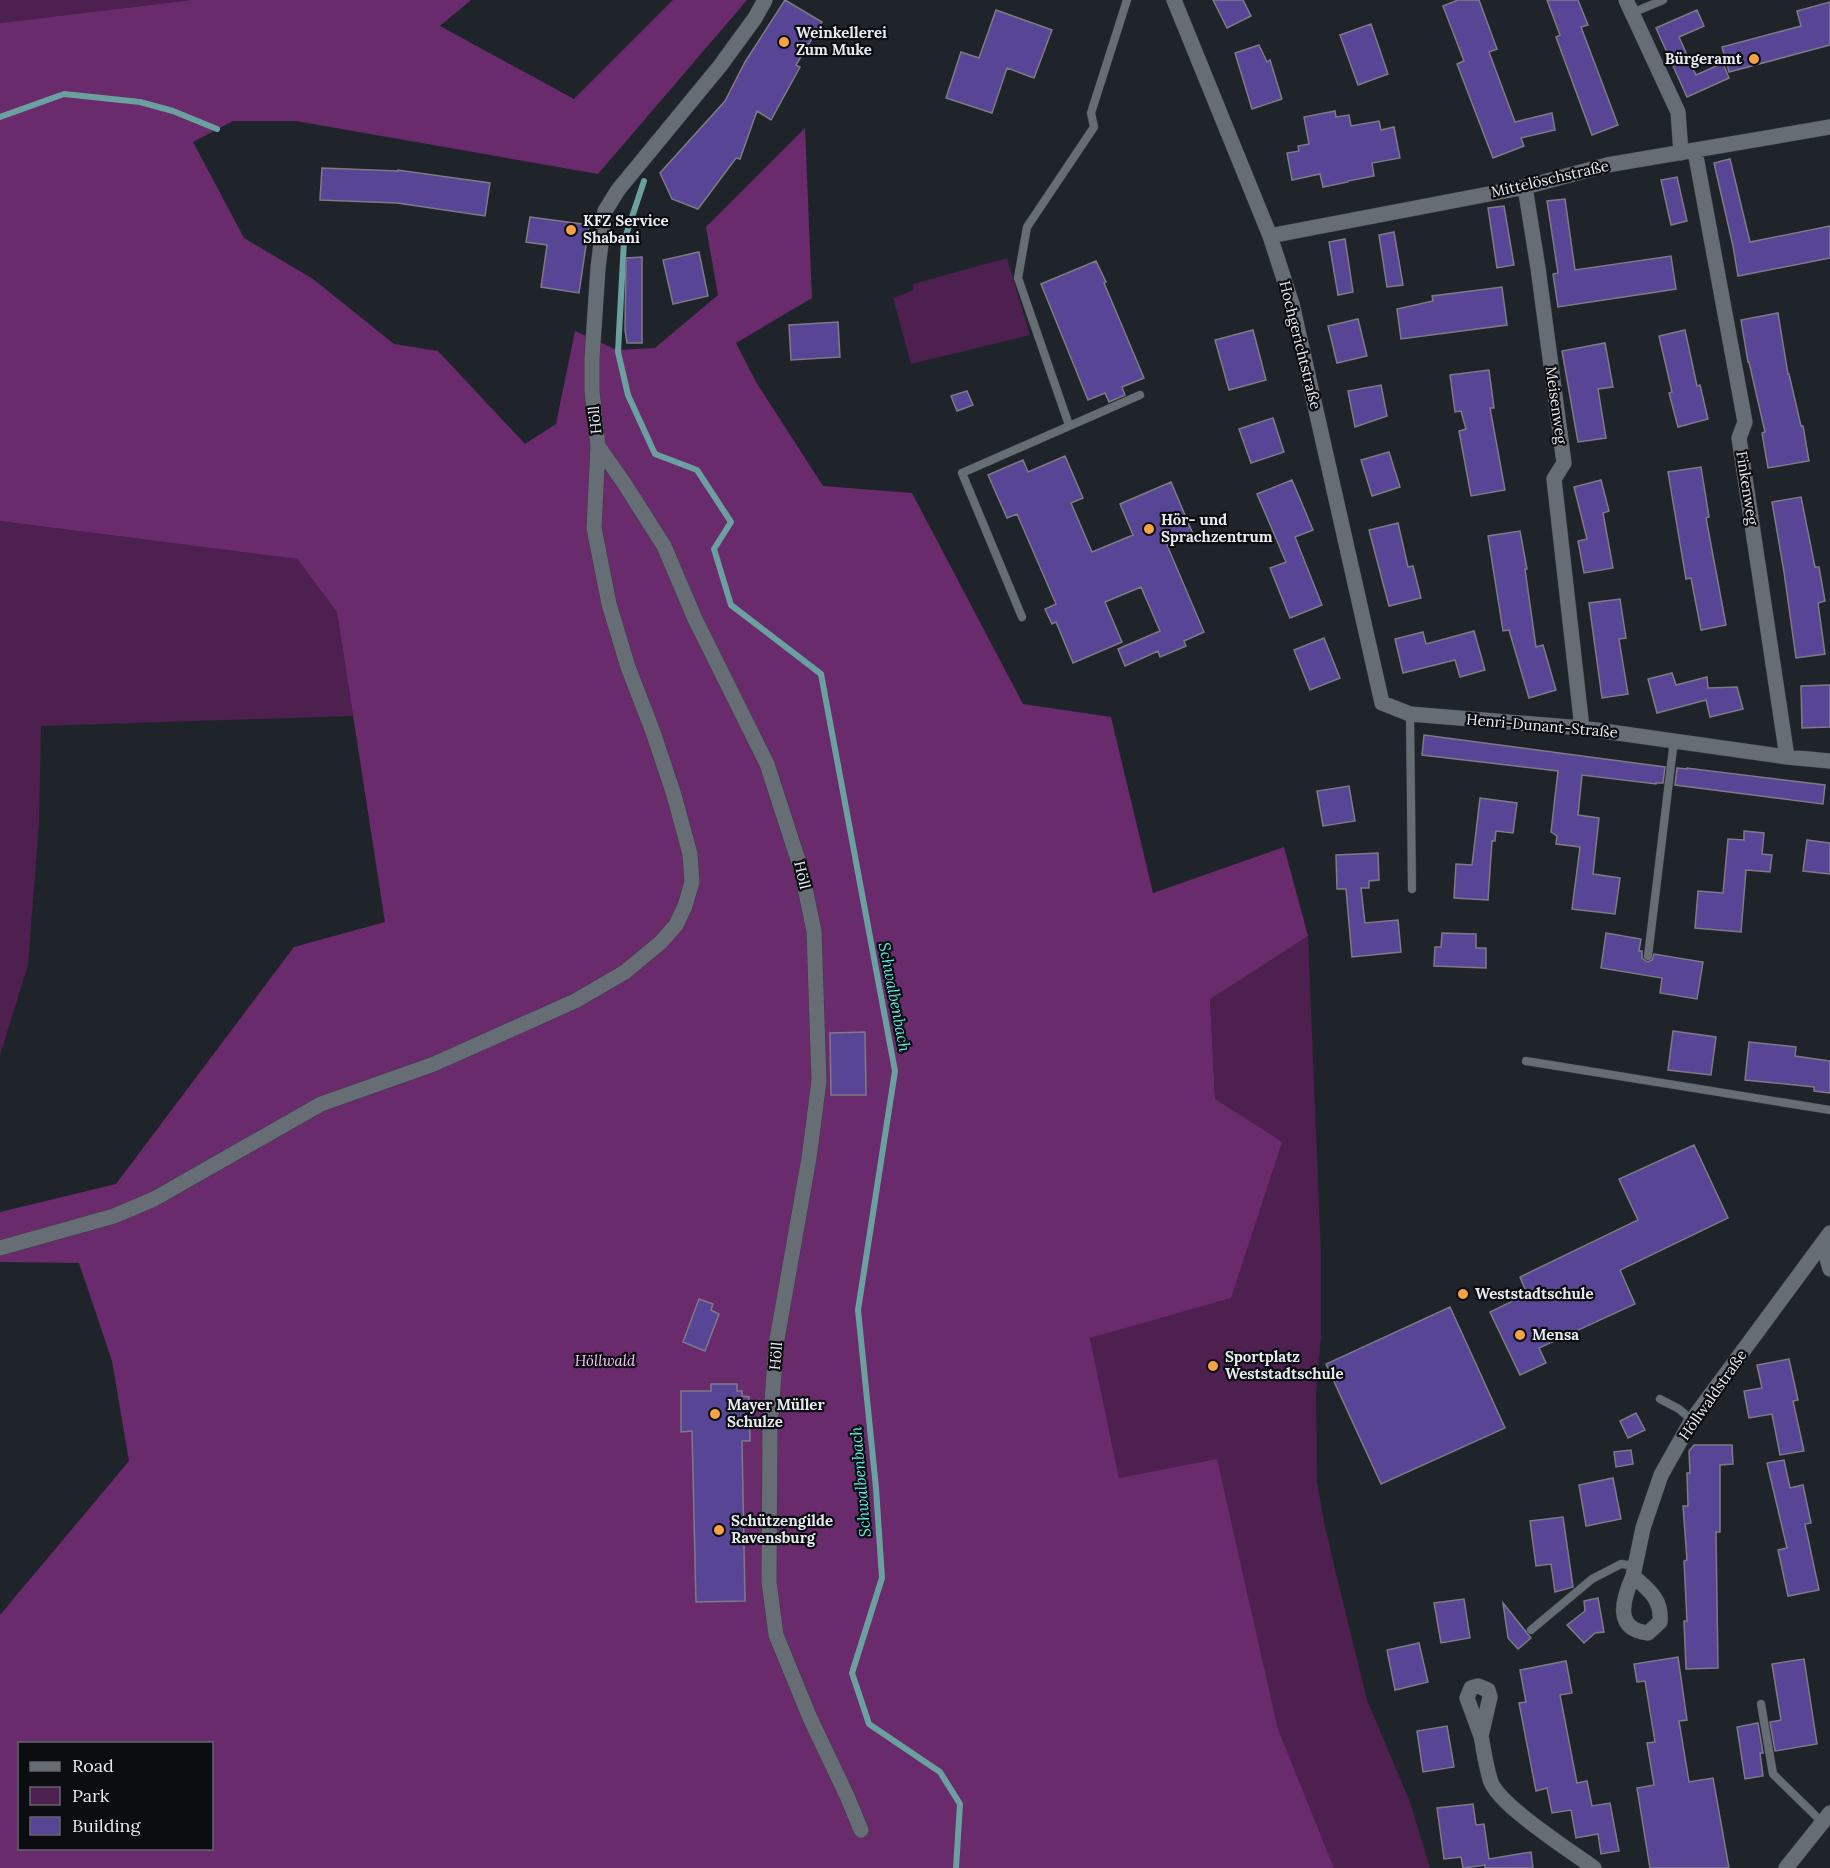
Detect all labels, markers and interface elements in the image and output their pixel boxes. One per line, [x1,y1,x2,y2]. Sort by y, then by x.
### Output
place label: Weinkellerei Zum Muke [796,23,887,59]
marker: Weinkellerei Zum Muke [777,35,791,49]
place label: Bürgeramt [1665,49,1743,68]
marker: Bürgeramt [1747,52,1761,66]
street label: Mittelöschstraße [1489,156,1611,201]
place label: KFZ Service Shabani [583,211,668,247]
marker: KFZ Service Shabani [564,223,578,237]
street label: Hochgerichtstraße [1275,279,1326,411]
street label: Meisenweg [1542,365,1571,446]
street label: Höll [584,405,605,435]
street label: Finkenweg [1732,450,1763,527]
place label: Hör- und Sprachzentrum [1161,510,1273,546]
marker: Hör- und Sprachzentrum [1142,522,1156,536]
street label: Henri-Dunant-Straße [1465,709,1619,742]
street label: Höll [790,859,815,891]
water label: Schwalbenbach [875,941,915,1053]
place label: Weststadtschule [1475,1284,1593,1303]
marker: Weststadtschule [1456,1287,1470,1301]
place label: Mensa [1532,1325,1579,1344]
marker: Mensa [1513,1328,1527,1342]
street label: Höll [765,1341,786,1371]
street label: Höllwaldstraße [1674,1346,1751,1444]
place label: Sportplatz Weststadtschule [1225,1347,1343,1383]
park label: Höllwald [575,1351,636,1370]
marker: Sportplatz Weststadtschule [1206,1359,1220,1373]
place label: Mayer Müller Schulze [727,1395,825,1431]
marker: Mayer Müller Schulze [708,1407,722,1421]
water label: Schwalbenbach [845,1426,875,1538]
place label: Schützengilde Ravensburg [731,1511,833,1547]
marker: Schützengilde Ravensburg [712,1523,726,1537]
legend [18,1742,213,1850]
text: Road [72,1754,114,1777]
text: Park [72,1784,110,1807]
text: Building [72,1814,142,1837]

